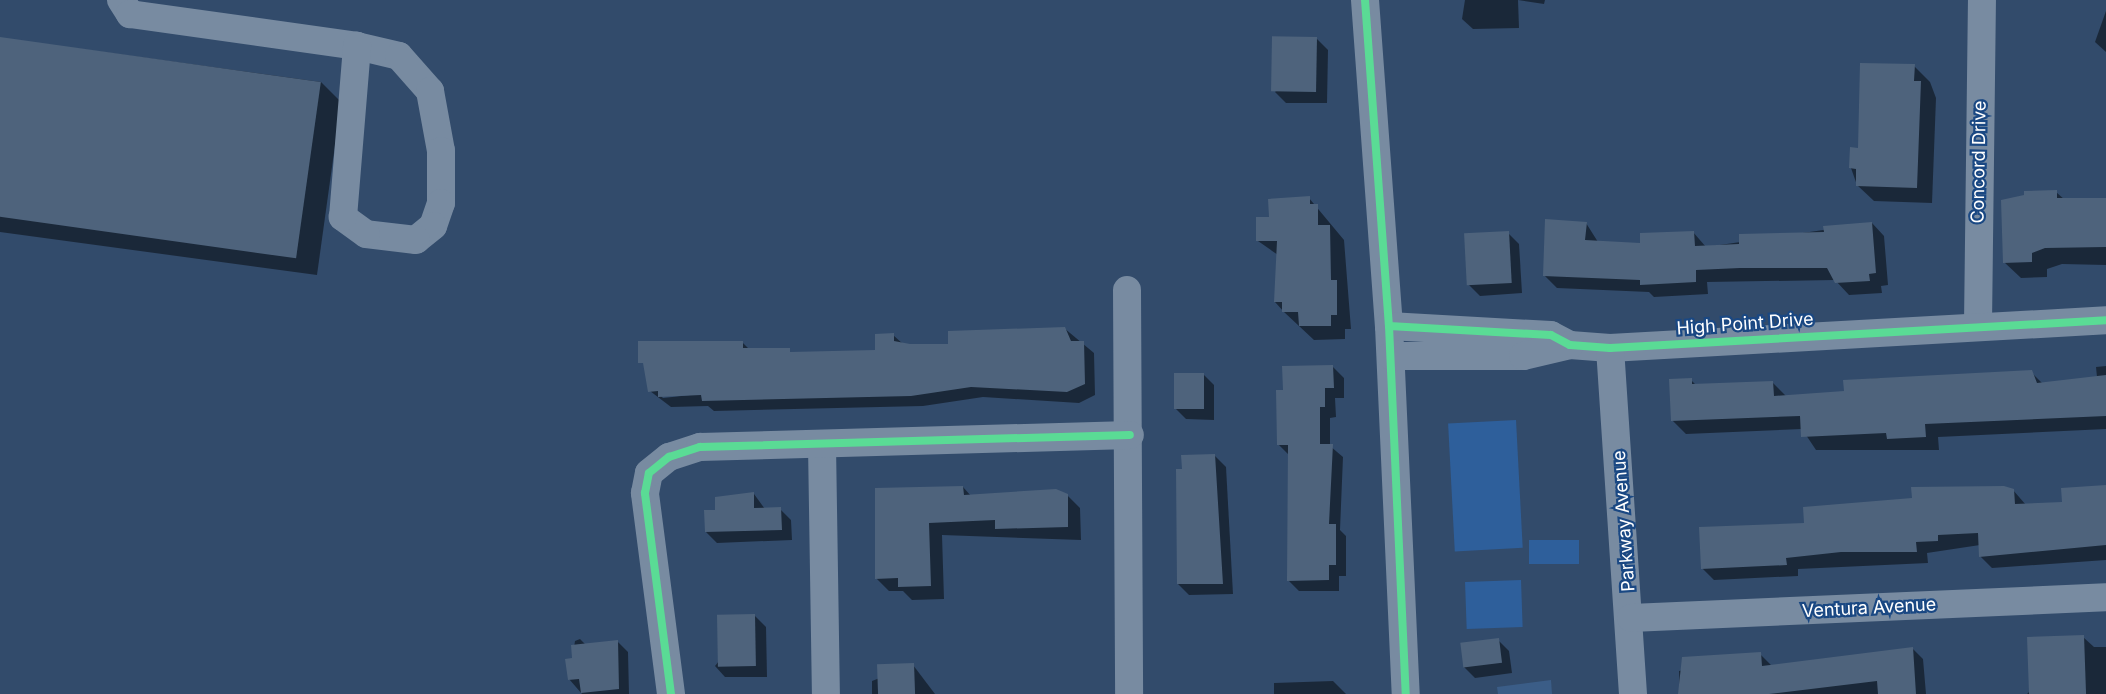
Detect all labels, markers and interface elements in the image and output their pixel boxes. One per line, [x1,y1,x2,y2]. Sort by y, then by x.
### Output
street label: Concord Drive [1967,100,1991,224]
street label: High Point Drive [1676,308,1814,340]
street label: Parkway Avenue [1608,450,1640,592]
street label: Ventura Avenue [1801,594,1937,622]

